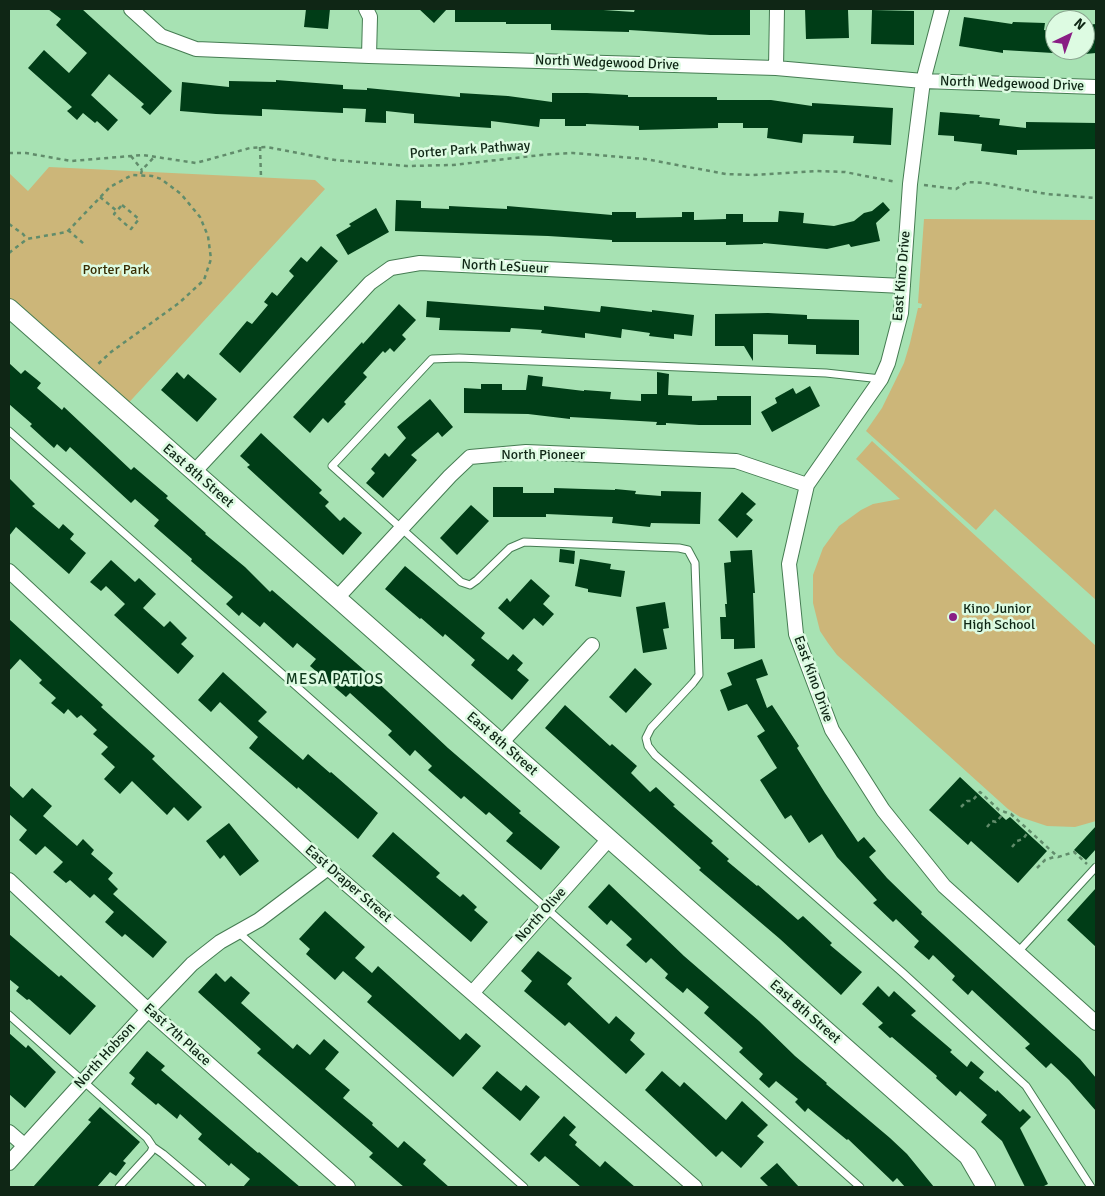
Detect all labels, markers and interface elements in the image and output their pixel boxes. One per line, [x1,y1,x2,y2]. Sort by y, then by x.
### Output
north arrow [1045,10,1095,60]
text: N [1070,15,1089,34]
street label: North Wedgewood Drive [535,52,679,74]
street label: North Wedgewood Drive [940,73,1084,95]
street label: Porter Park Pathway [409,137,531,163]
street label: East Kino Drive [890,230,914,322]
street label: North LeSueur [461,256,549,278]
park label: Porter Park [82,262,150,278]
street label: East 8th Street [159,441,237,511]
street label: North Pioneer [501,447,585,463]
place label: Kino Junior High School [963,601,1035,634]
marker: Kino Junior High School [947,611,959,623]
street label: East Kino Drive [790,634,836,724]
district label: MESA PATIOS [284,671,386,689]
street label: East 8th Street [463,709,541,779]
street label: East Draper Street [301,842,395,926]
street label: North Olive [512,884,570,946]
street label: East 8th Street [766,977,844,1047]
street label: East 7th Place [140,1000,214,1070]
street label: North Hobson [71,1020,139,1092]

